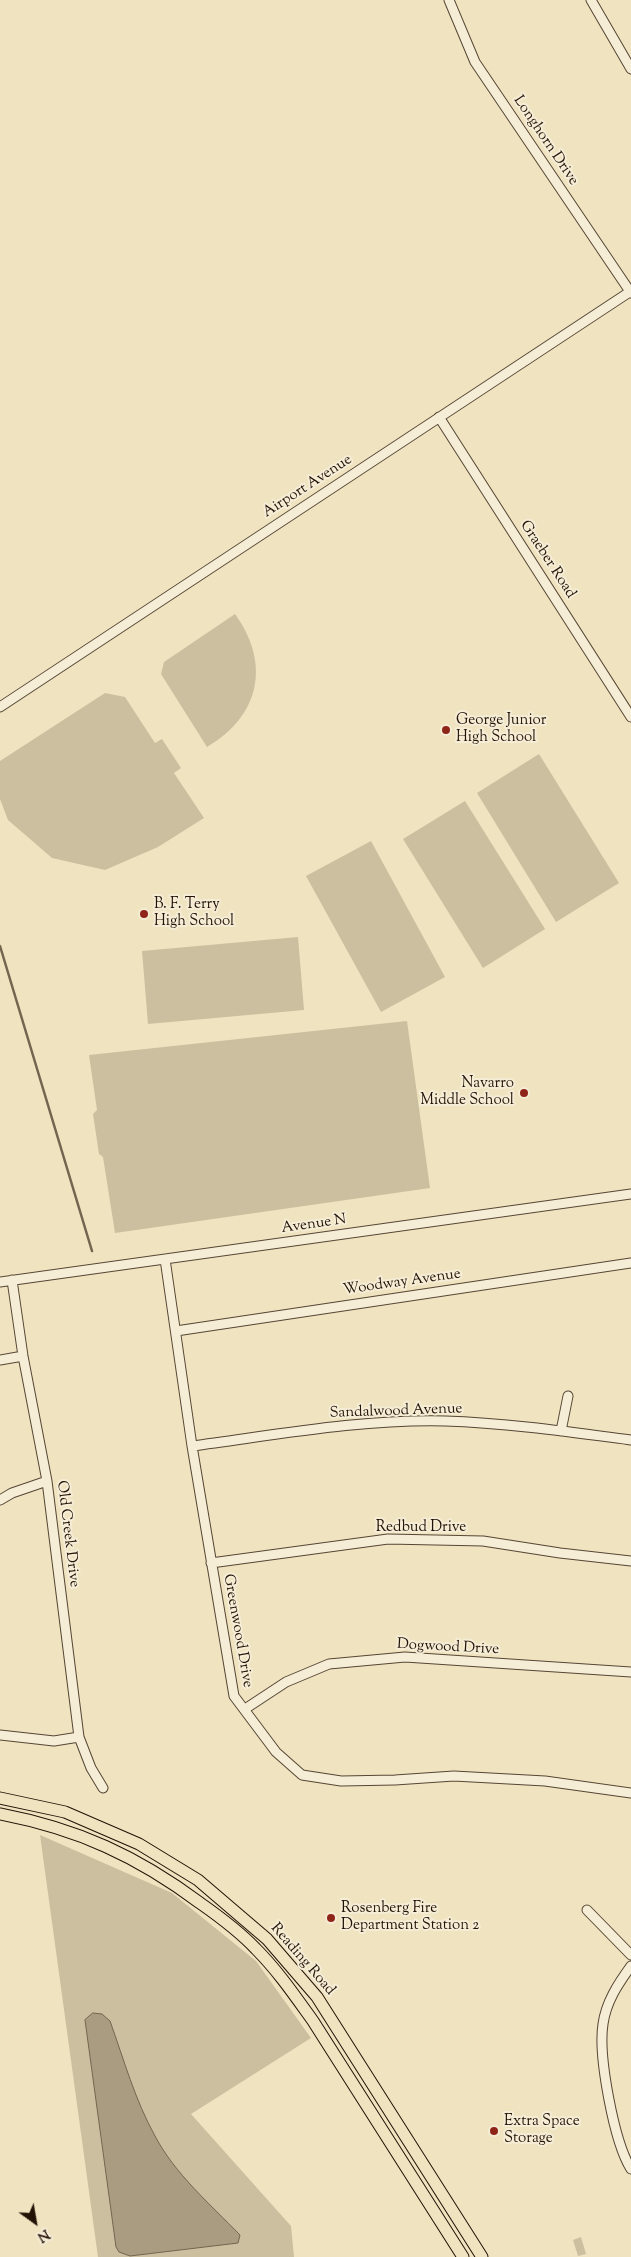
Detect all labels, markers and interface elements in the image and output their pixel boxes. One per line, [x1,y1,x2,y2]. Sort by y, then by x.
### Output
street label: Longhorn Drive [508,93,582,189]
street label: Airport Avenue [260,452,356,522]
street label: Graeber Road [515,518,579,602]
place label: George Junior High School [456,712,546,747]
marker: George Junior High School [440,724,452,736]
place label: B. F. Terry High School [154,896,234,931]
marker: B. F. Terry High School [138,908,150,920]
place label: Navarro Middle School [420,1075,514,1110]
marker: Navarro Middle School [518,1087,530,1099]
street label: Avenue N [280,1212,348,1238]
street label: Woodway Avenue [342,1266,462,1300]
street label: Sandalwood Avenue [329,1401,463,1423]
street label: Old Creek Drive [52,1480,82,1588]
street label: Redbud Drive [376,1519,466,1537]
street label: Greenwood Drive [218,1573,256,1689]
street label: Dogwood Drive [396,1636,500,1660]
place label: Rosenberg Fire Department Station 2 [341,1900,479,1935]
marker: Rosenberg Fire Department Station 2 [325,1912,337,1924]
street label: Reading Road [266,1920,338,2000]
place label: Extra Space Storage [504,2113,580,2148]
marker: Extra Space Storage [488,2125,500,2137]
north arrow [10,2197,60,2247]
text: N [33,2223,53,2246]

